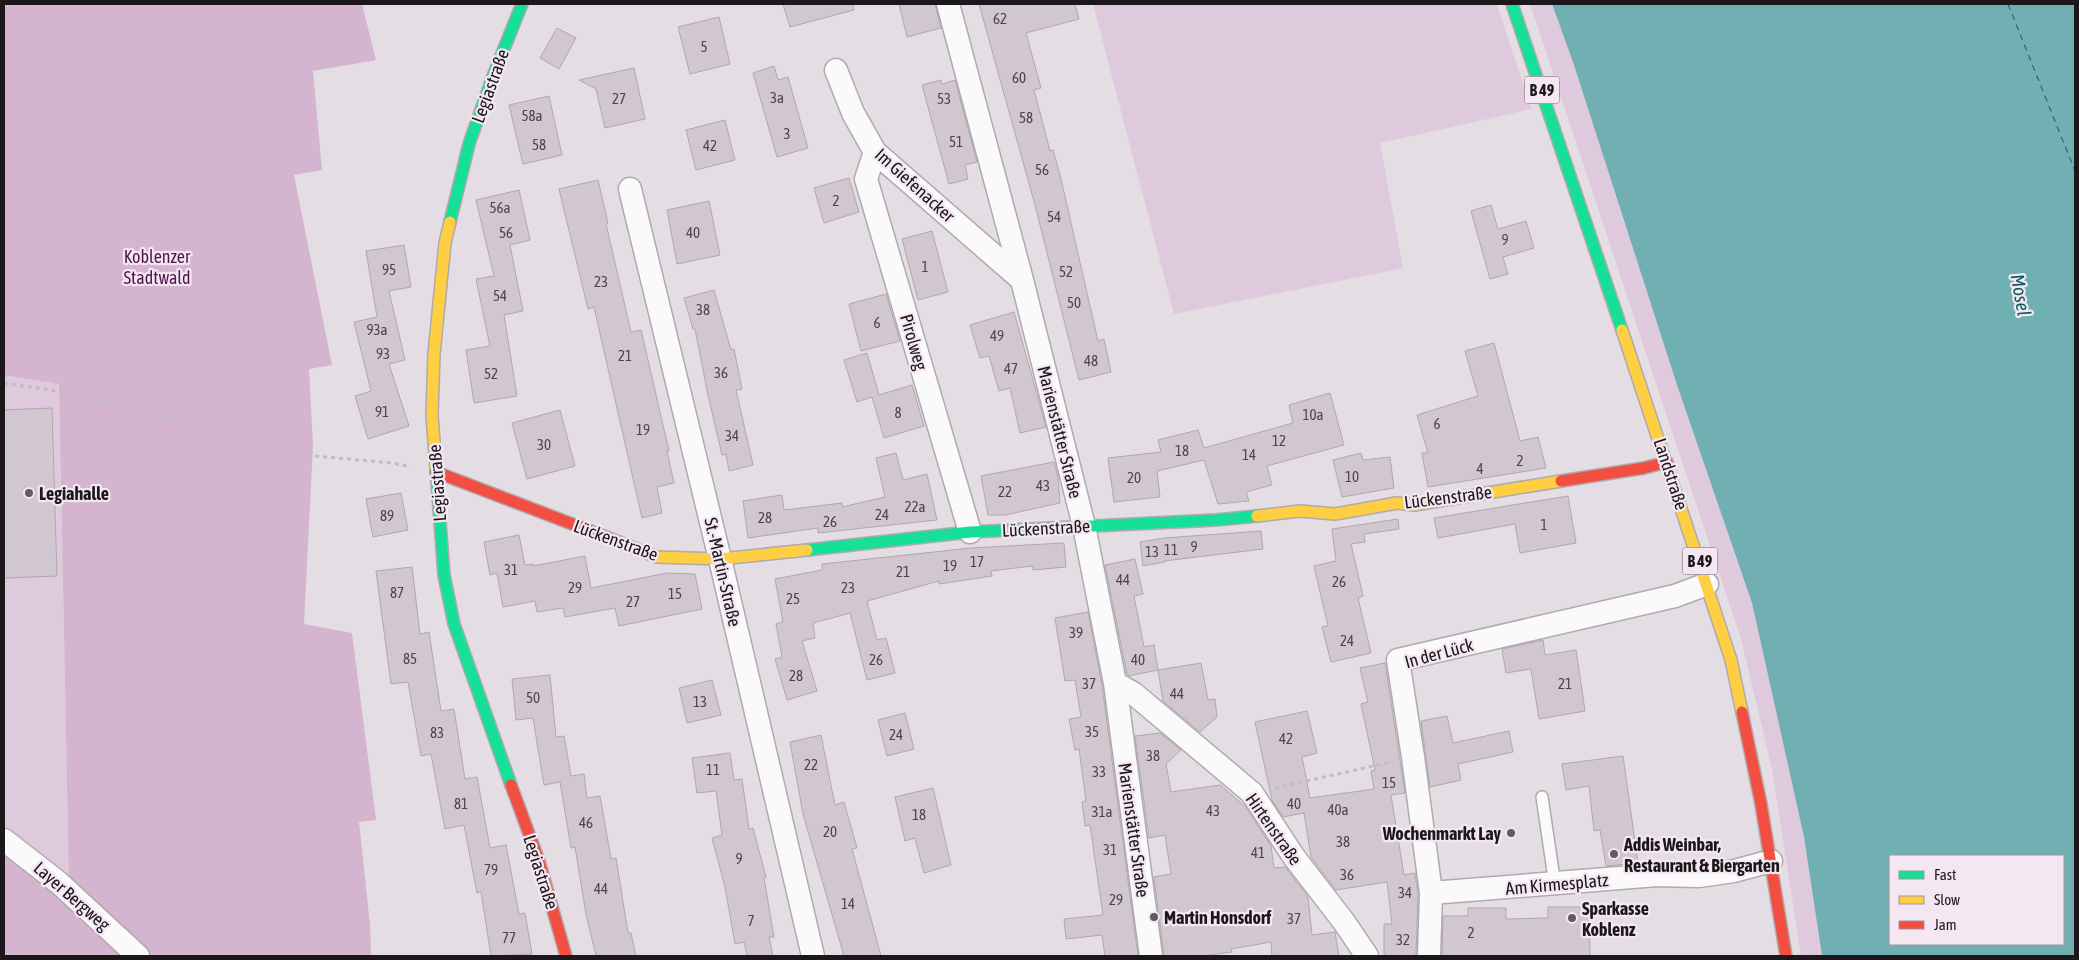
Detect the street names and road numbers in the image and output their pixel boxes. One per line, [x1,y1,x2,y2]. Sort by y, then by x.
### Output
street label: Legiastraße [467,46,513,126]
road number: B 49 [1524,76,1560,104]
street label: Im Giefenacker [871,144,960,227]
street label: Pirolweg [896,311,932,373]
street label: Marienstätter Straße [1033,364,1087,500]
street label: Landstraße [1650,436,1692,512]
street label: Legiastraße [424,444,450,522]
street label: Lückenstraße [1403,481,1493,513]
street label: Lückenstraße [571,515,661,565]
street label: St.-Martin-Straße [700,515,746,629]
street label: Lückenstraße [1001,515,1091,541]
road number: B 49 [1682,548,1718,574]
street label: In der Lück [1402,634,1476,672]
street label: Marienstätter Straße [1114,761,1154,899]
street label: Hirtenstraße [1242,789,1306,869]
street label: Legiastraße [519,832,563,912]
street label: Layer Bergweg [30,857,115,935]
street label: Am Kirmesplatz [1505,869,1610,899]

